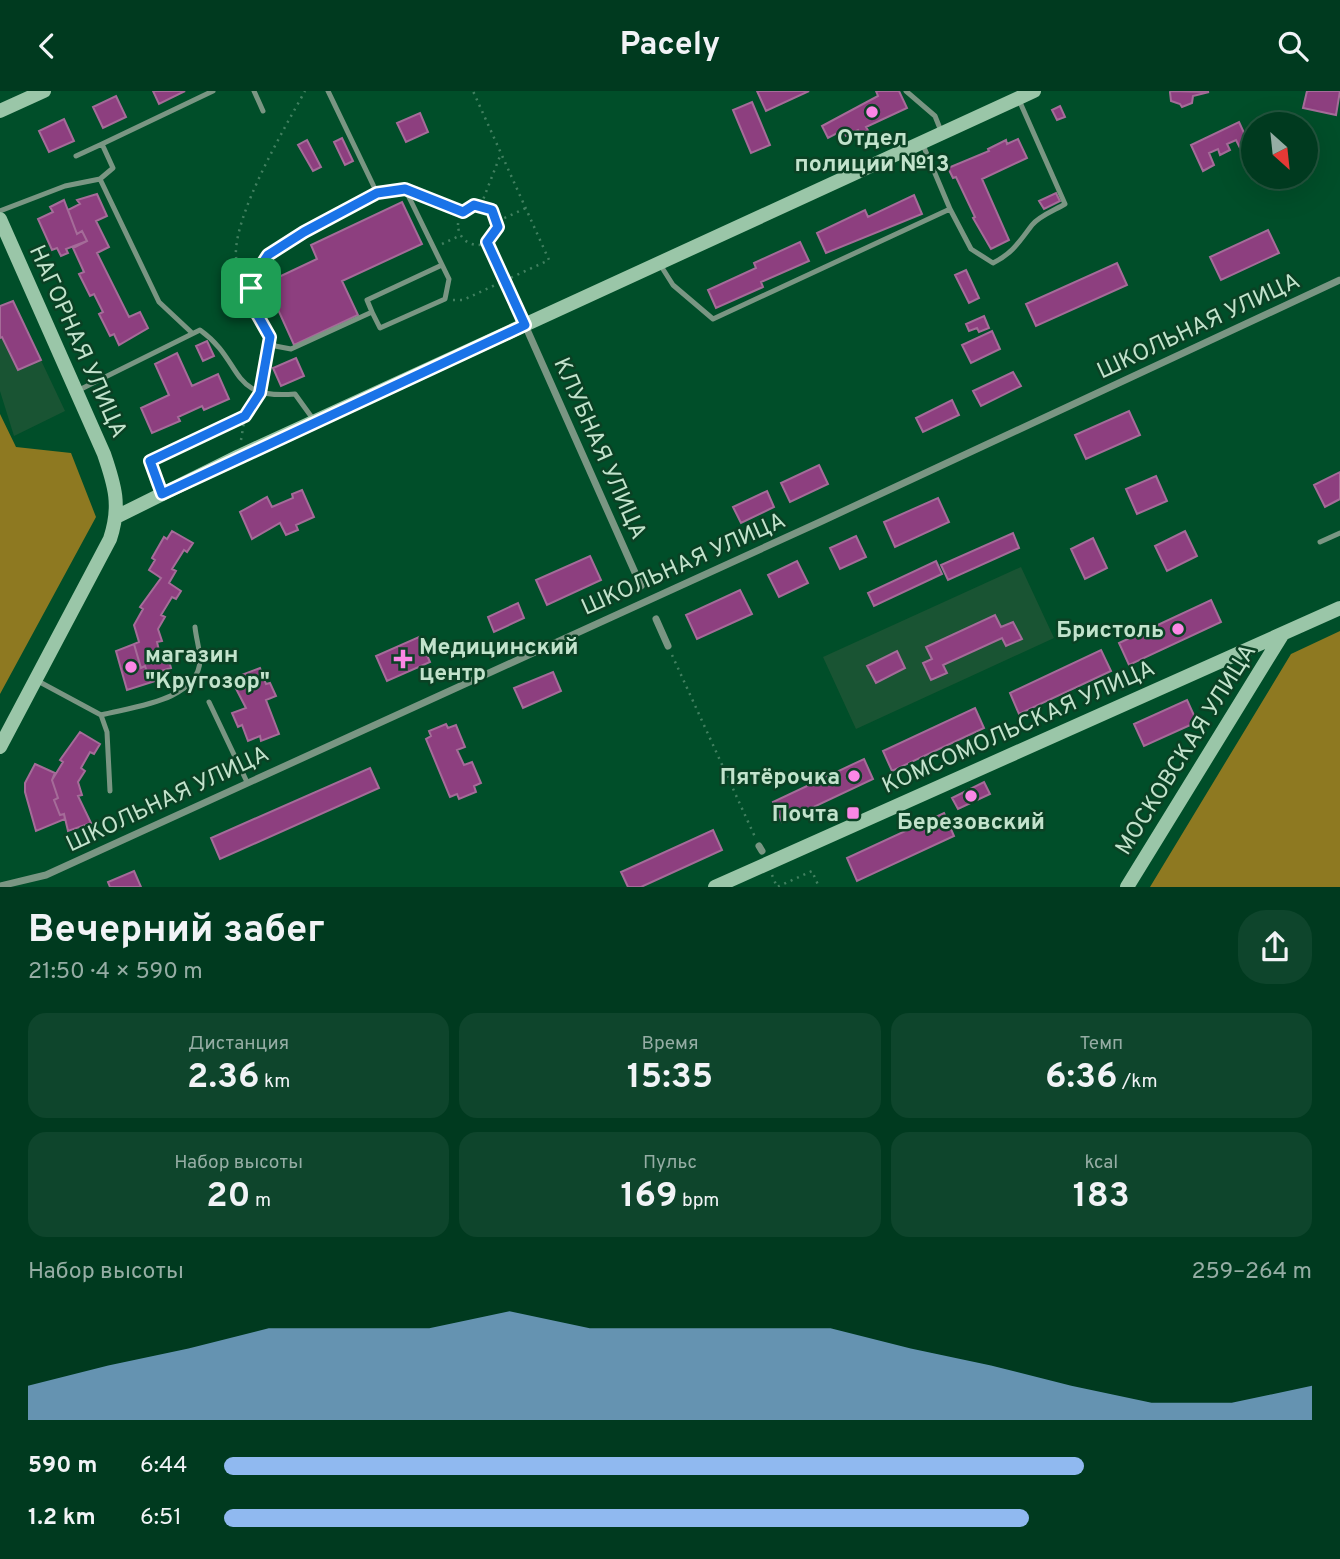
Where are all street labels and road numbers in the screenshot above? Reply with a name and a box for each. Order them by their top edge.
street label: НАГОРНАЯ УЛИЦА [21,241,132,443]
street label: ШКОЛЬНАЯ УЛИЦА [1093,267,1305,387]
street label: КЛУБНАЯ УЛИЦА [546,354,652,545]
street label: ШКОЛЬНАЯ УЛИЦА [577,507,791,623]
street label: МОСКОВСКАЯ УЛИЦА [1110,639,1264,861]
street label: КОМСОМОЛЬСКАЯ УЛИЦА [878,655,1160,802]
street label: ШКОЛЬНАЯ УЛИЦА [62,740,274,860]

